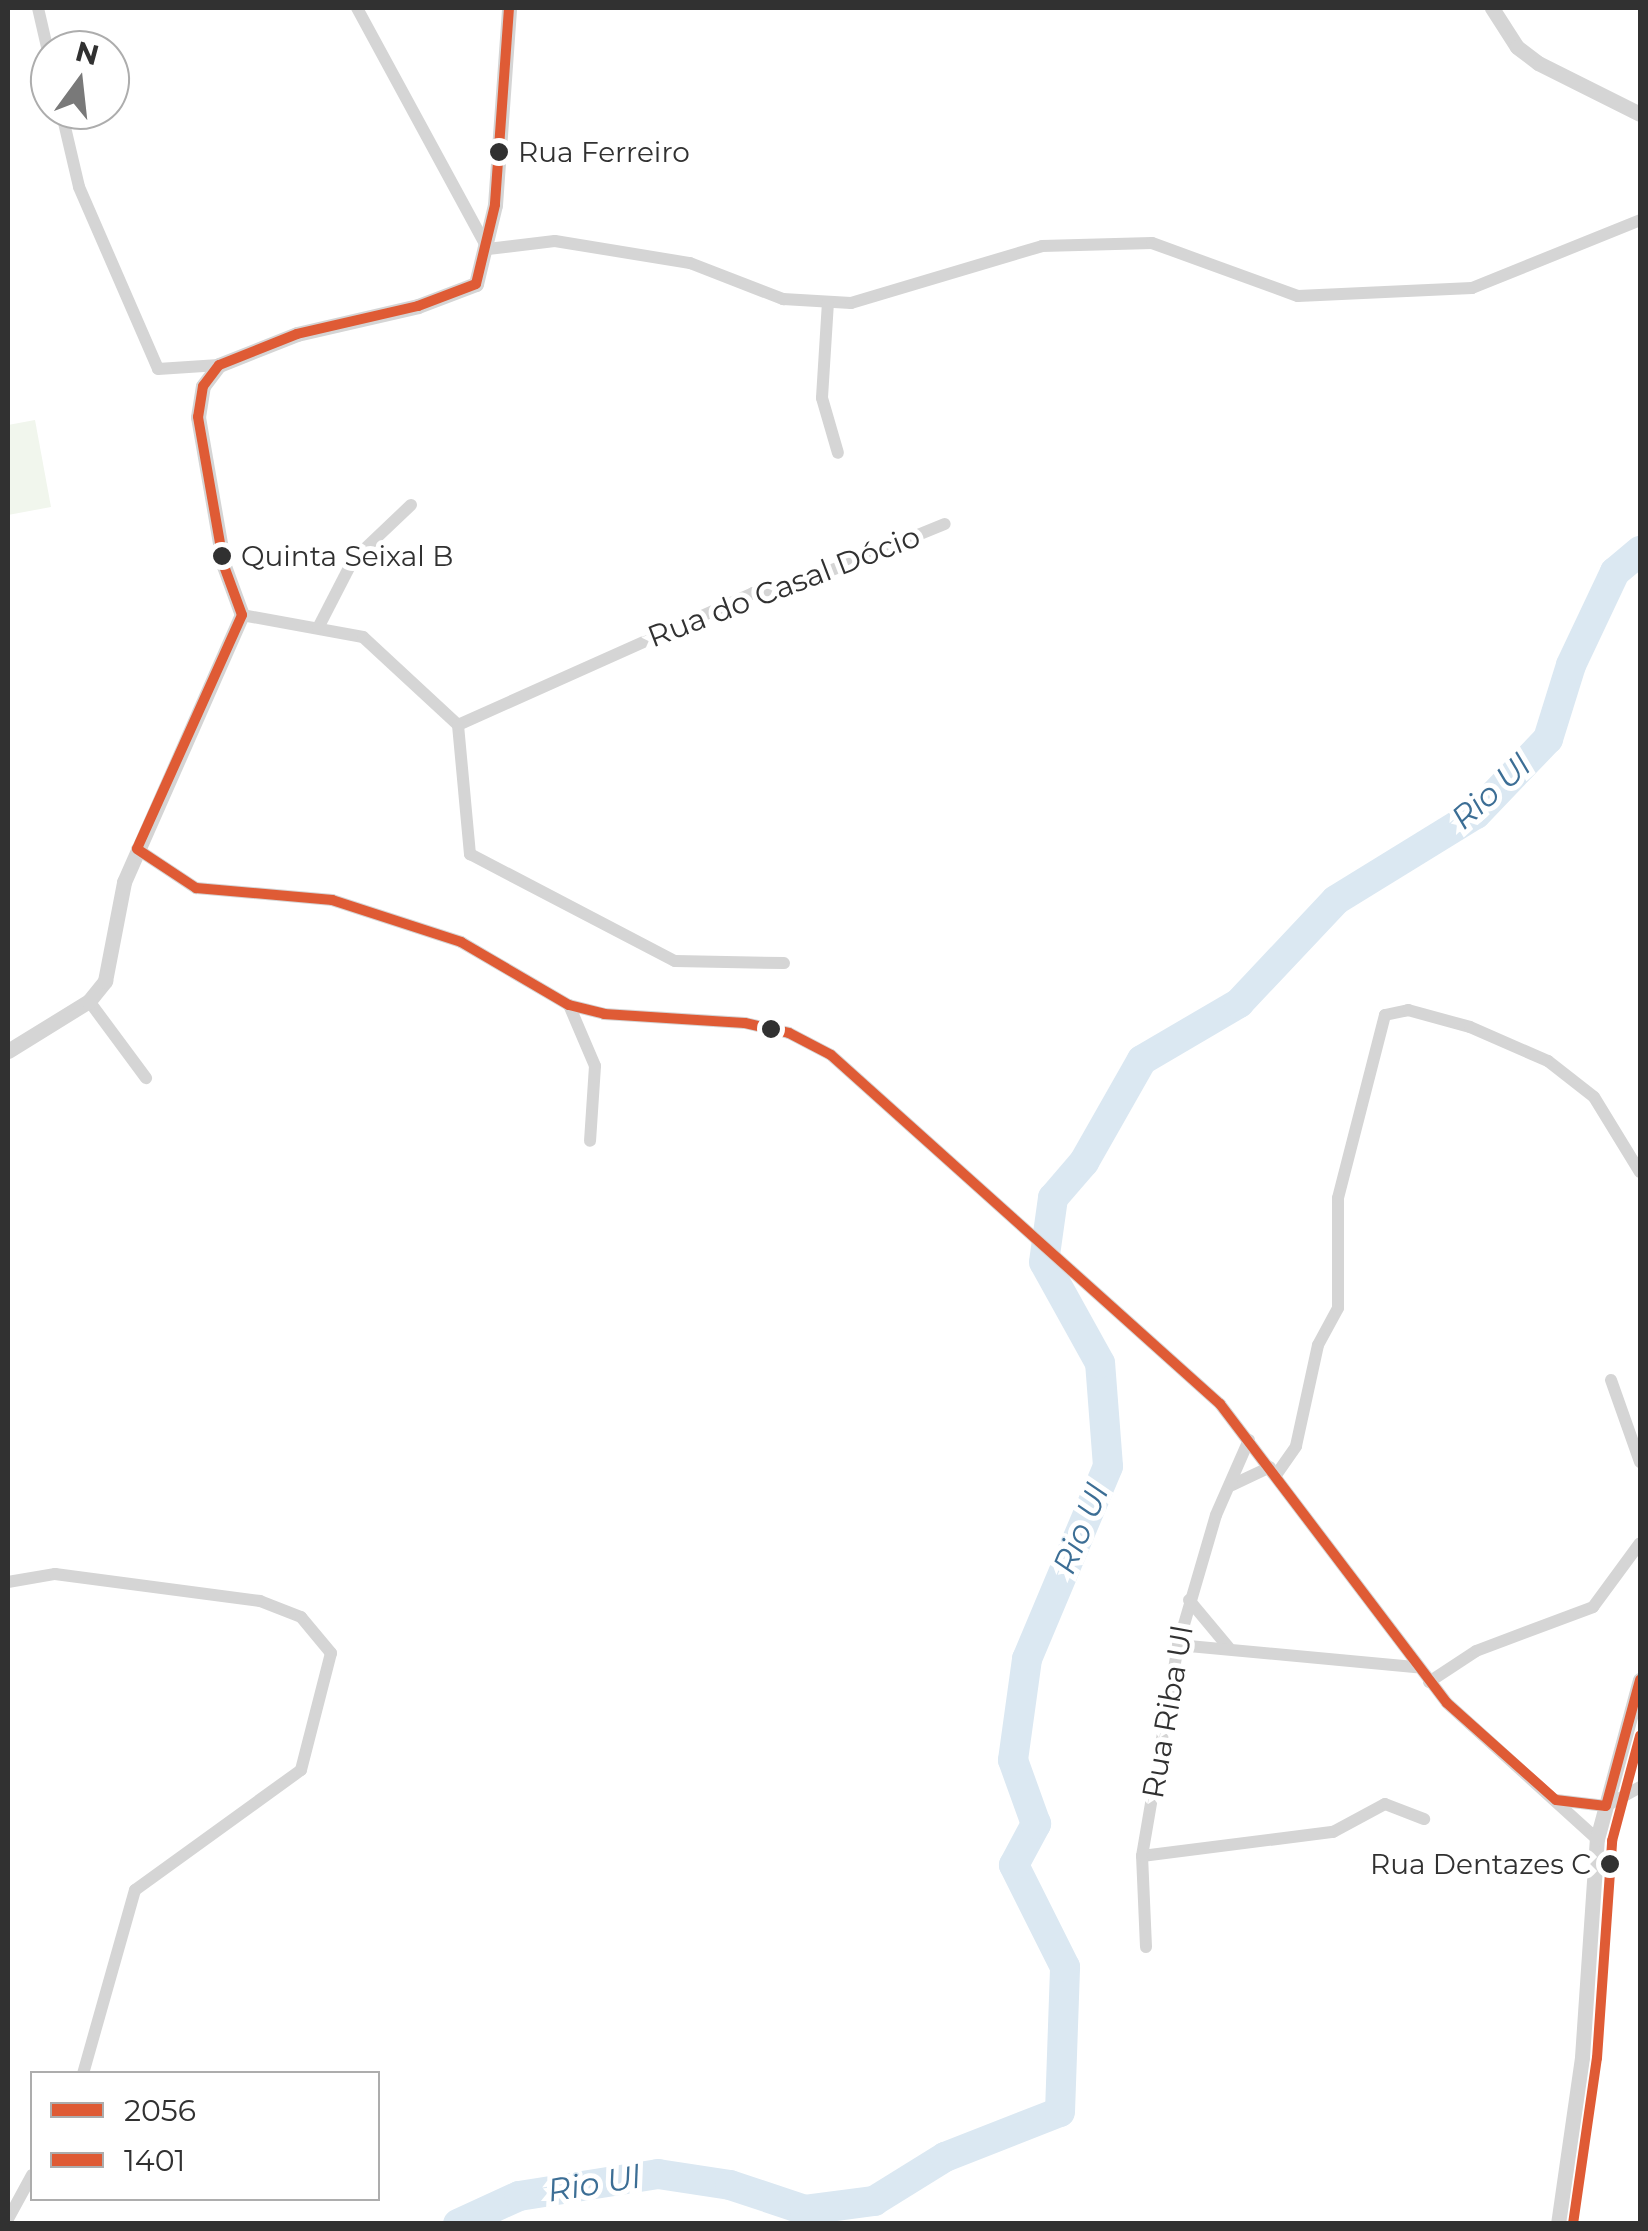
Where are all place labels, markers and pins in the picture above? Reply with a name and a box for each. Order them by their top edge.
place label: Rua Ferreiro [518,135,690,169]
marker: Rua Ferreiro [489,142,509,162]
place label: Quinta Seixal B [241,539,453,573]
marker: Quinta Seixal B [212,546,232,566]
unlabelled marker [761,1019,781,1039]
place label: Rua Dentazes C [1370,1847,1591,1881]
marker: Rua Dentazes C [1600,1854,1620,1874]

